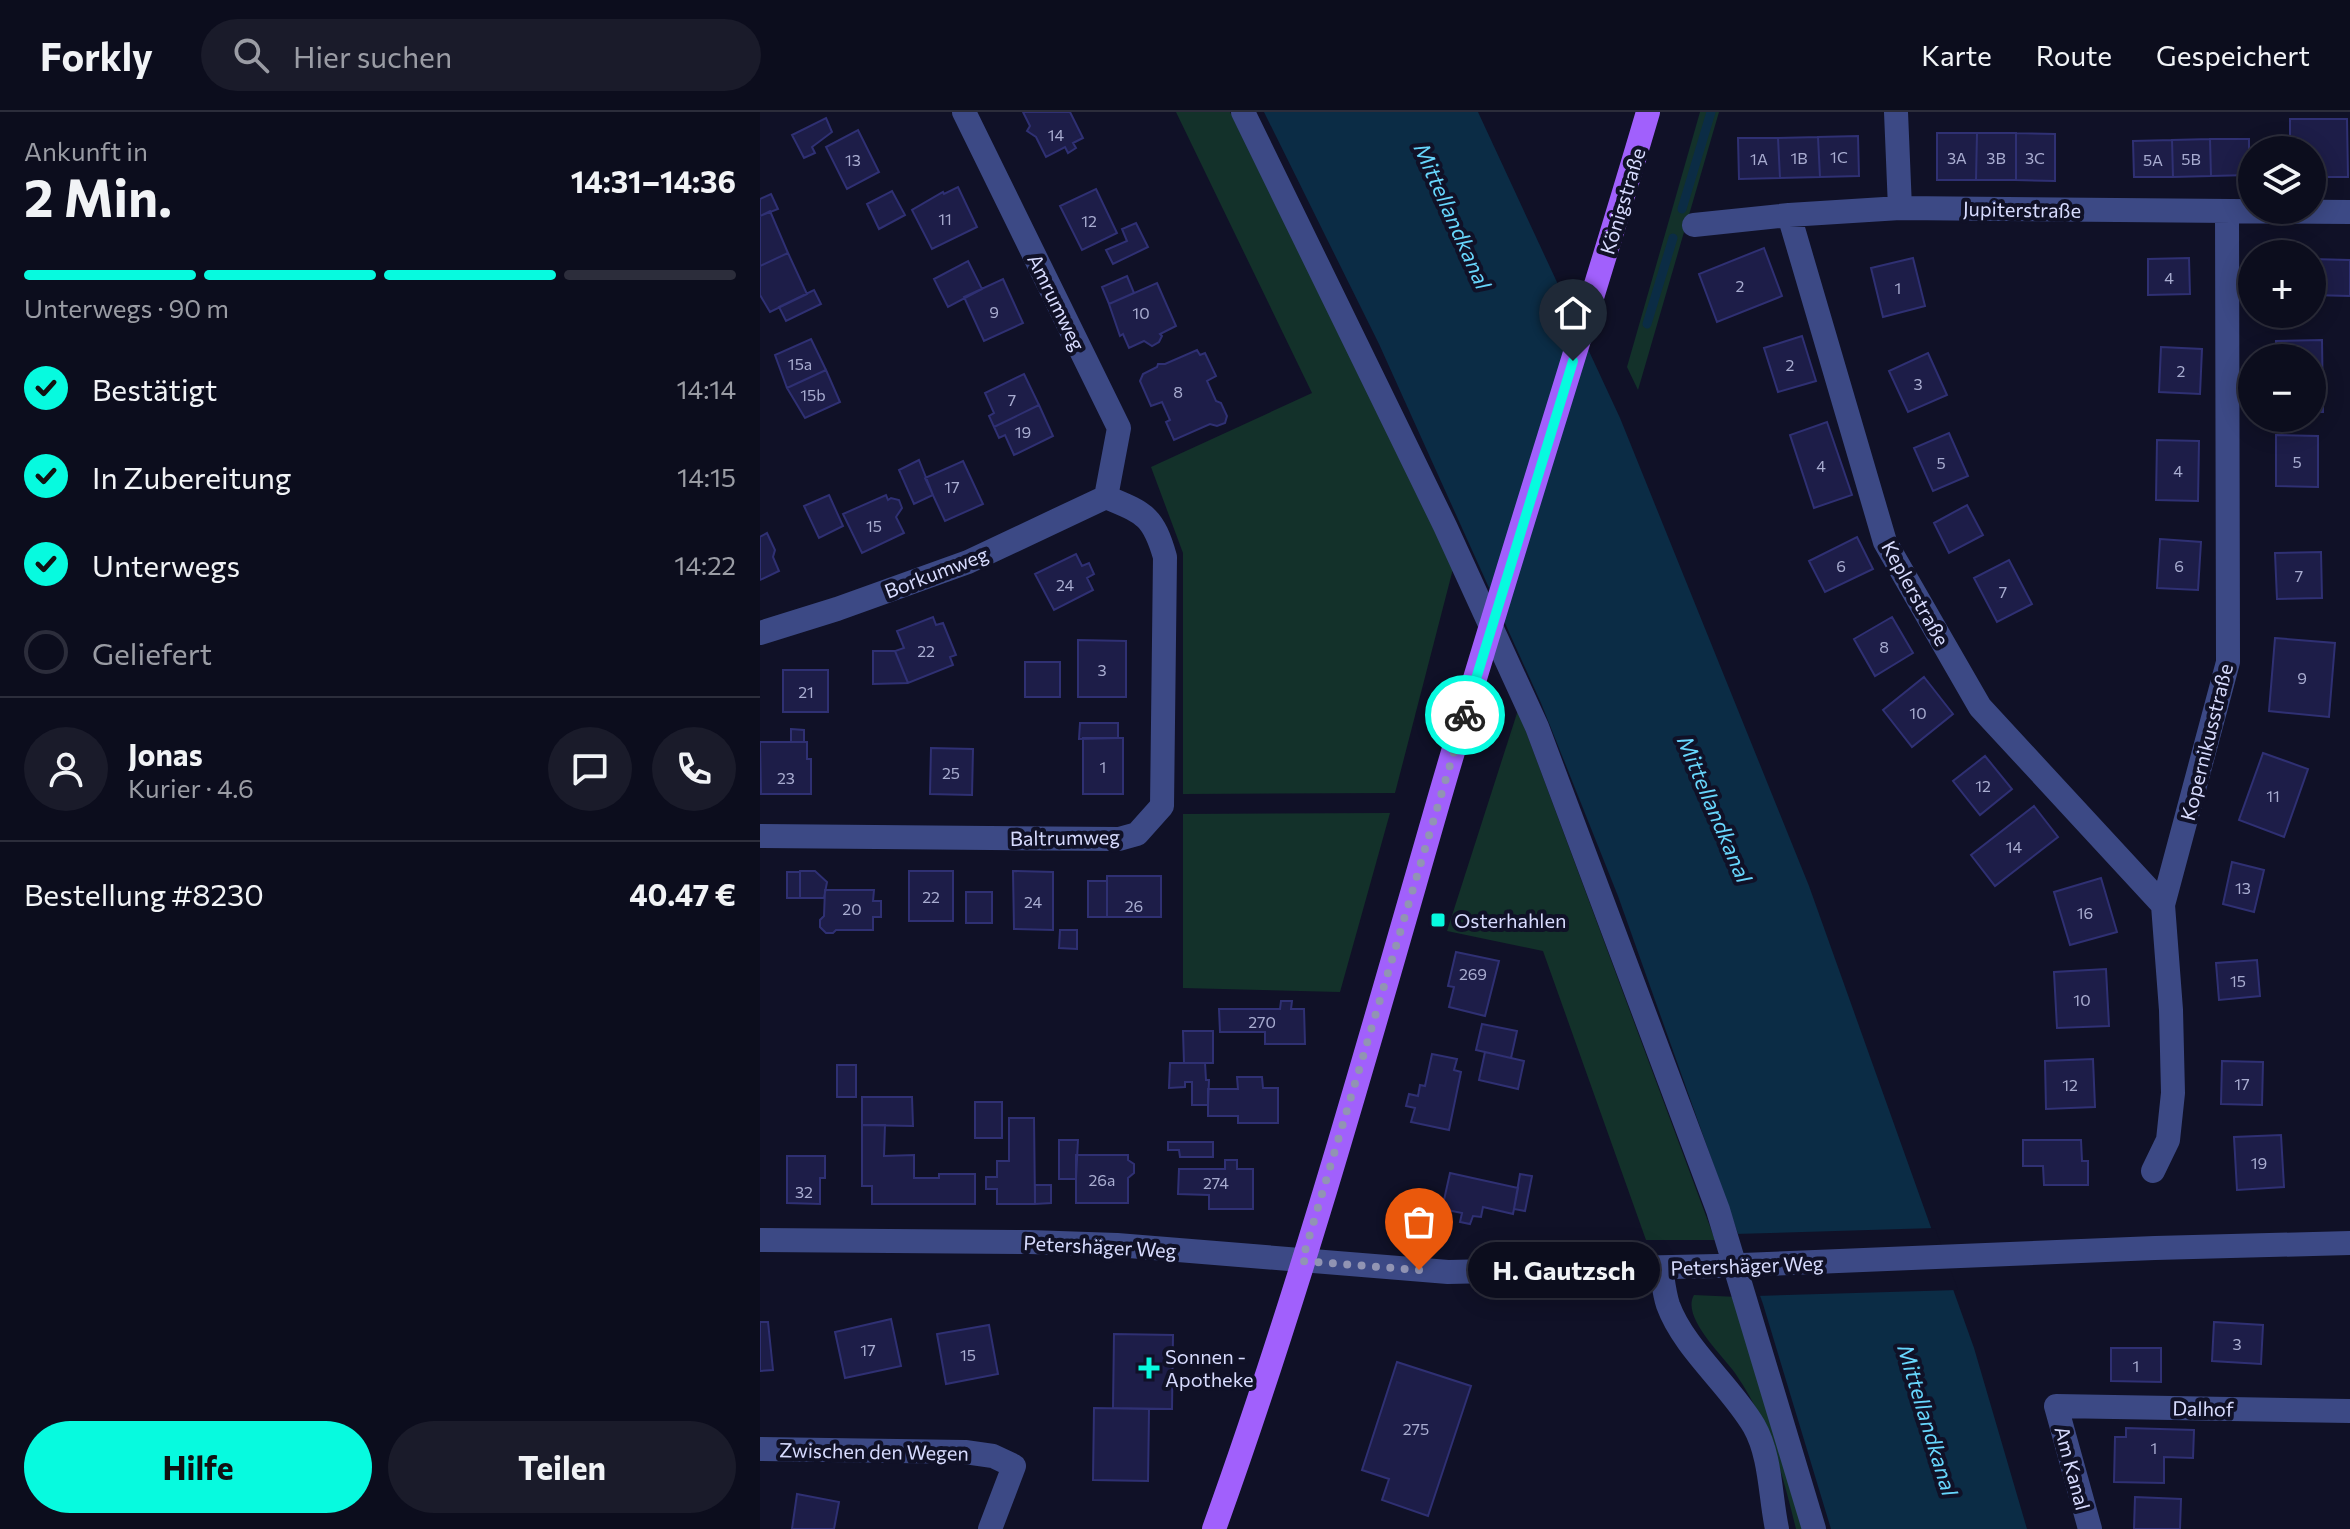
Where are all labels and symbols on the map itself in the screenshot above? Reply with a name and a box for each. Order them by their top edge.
house number: 14 [1048,125,1065,144]
water label: Mittellandkanal [1409,139,1497,294]
street label: Königstraße [1594,145,1650,257]
house number: 1C [1830,147,1848,166]
house number: 1B [1790,148,1808,167]
house number: 3A [1947,148,1967,167]
house number: 3B [1986,148,2006,167]
house number: 3C [2025,148,2045,167]
house number: 1A [1750,149,1768,168]
house number: 5B [2181,149,2201,168]
house number: 13 [845,150,861,169]
house number: 5A [2143,150,2163,169]
street label: Jupiterstraße [1963,196,2081,222]
house number: 11 [938,209,952,228]
house number: 12 [1081,211,1097,230]
street label: Amrumweg [1023,250,1091,354]
house number: 4 [2164,268,2174,287]
house number: 2 [1736,276,1745,295]
house number: 1 [1895,278,1901,297]
pin [1539,279,1607,361]
house number: 9 [989,302,999,321]
house number: 10 [1132,303,1150,322]
house number: 15a [788,354,812,373]
house number: 2 [1786,355,1795,374]
house number: 2 [2177,361,2186,380]
house number: 3 [1913,374,1923,393]
house number: 8 [1173,382,1183,401]
house number: 15b [800,385,826,404]
house number: 7 [1008,390,1016,409]
house number: 19 [1015,422,1031,441]
house number: 5 [2292,452,2302,471]
house number: 5 [1936,453,1946,472]
house number: 4 [1816,456,1826,475]
house number: 4 [2173,461,2183,480]
house number: 17 [944,477,960,496]
house number: 15 [866,516,882,535]
street label: Keplerstraße [1877,536,1955,650]
street label: Borkumweg [881,541,991,603]
house number: 6 [1836,556,1846,575]
house number: 6 [2174,556,2184,575]
house number: 7 [2295,566,2303,585]
house number: 24 [1056,575,1074,594]
house number: 7 [1999,582,2007,601]
house number: 8 [1879,637,1889,656]
house number: 22 [917,641,935,660]
house number: 3 [1097,660,1107,679]
street label: Kopernikusstraße [2175,661,2237,823]
house number: 9 [2297,668,2307,687]
courier [1425,675,1505,755]
house number: 21 [798,682,814,701]
house number: 10 [1909,703,1927,722]
water label: Mittellandkanal [1672,731,1758,887]
house number: 1 [1100,757,1106,776]
house number: 25 [942,763,960,782]
house number: 23 [777,768,795,787]
house number: 12 [1975,776,1991,795]
house number: 11 [2266,786,2280,805]
street label: Baltrumweg [1010,824,1120,850]
house number: 14 [2006,837,2023,856]
house number: 13 [2235,878,2251,897]
house number: 22 [922,887,940,906]
house number: 24 [1024,892,1042,911]
house number: 26 [1125,896,1143,915]
house number: 20 [842,899,862,918]
house number: 16 [2077,903,2093,922]
place label: Osterhahlen [1454,908,1566,932]
marker: Osterhahlen [1429,911,1447,929]
house number: 269 [1459,964,1487,983]
house number: 15 [2230,971,2246,990]
house number: 10 [2073,990,2091,1009]
house number: 270 [1248,1012,1276,1031]
house number: 17 [2234,1074,2250,1093]
house number: 12 [2062,1075,2078,1094]
house number: 19 [2251,1153,2267,1172]
house number: 26a [1089,1170,1115,1189]
house number: 274 [1203,1173,1229,1192]
house number: 32 [795,1182,813,1201]
pin [1385,1188,1453,1270]
street label: Petershäger Weg [1023,1230,1177,1262]
callout: H. Gautzsch [1467,1242,1659,1298]
street label: Petershäger Weg [1670,1250,1824,1280]
house number: 3 [2232,1334,2242,1353]
house number: 17 [860,1340,876,1359]
water label: Mittellandkanal [1892,1341,1964,1500]
place label: Sonnen - Apotheke [1165,1344,1254,1391]
house number: 15 [960,1345,976,1364]
house number: 1 [2133,1356,2139,1375]
marker: Sonnen - Apotheke [1140,1359,1158,1377]
street label: Dalhof [2172,1395,2234,1421]
house number: 275 [1403,1419,1429,1438]
street label: Am Kanal [2050,1423,2096,1513]
street label: Zwischen den Wegen [779,1437,969,1465]
house number: 1 [2151,1438,2157,1457]

